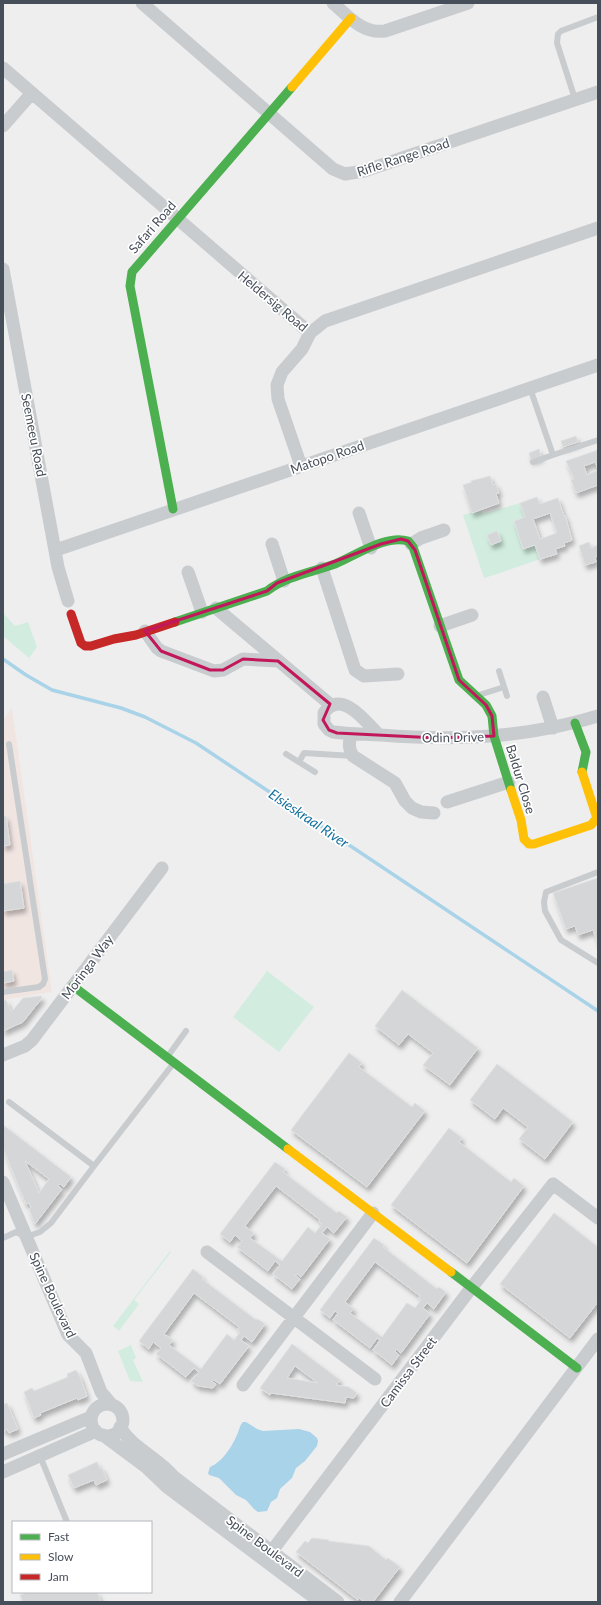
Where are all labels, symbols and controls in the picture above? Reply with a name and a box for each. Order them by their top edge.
street label: Rifle Range Road [355,134,451,180]
street label: Safari Road [125,197,179,257]
street label: Heldersig Road [235,267,311,335]
street label: Seemeeu Road [18,392,50,478]
street label: Matopo Road [288,437,366,477]
street label: Odin Drive [422,728,484,746]
street label: Baldur Close [503,742,539,816]
water label: Elsieskraal River [266,785,352,851]
street label: Moringa Way [58,931,117,1002]
street label: Spine Boulevard [26,1250,80,1340]
street label: Camissa Street [376,1333,440,1410]
street label: Spine Boulevard [223,1512,307,1580]
legend [12,1521,152,1593]
text: Fast [48,1529,70,1544]
text: Slow [48,1549,74,1564]
text: Jam [48,1569,69,1584]

